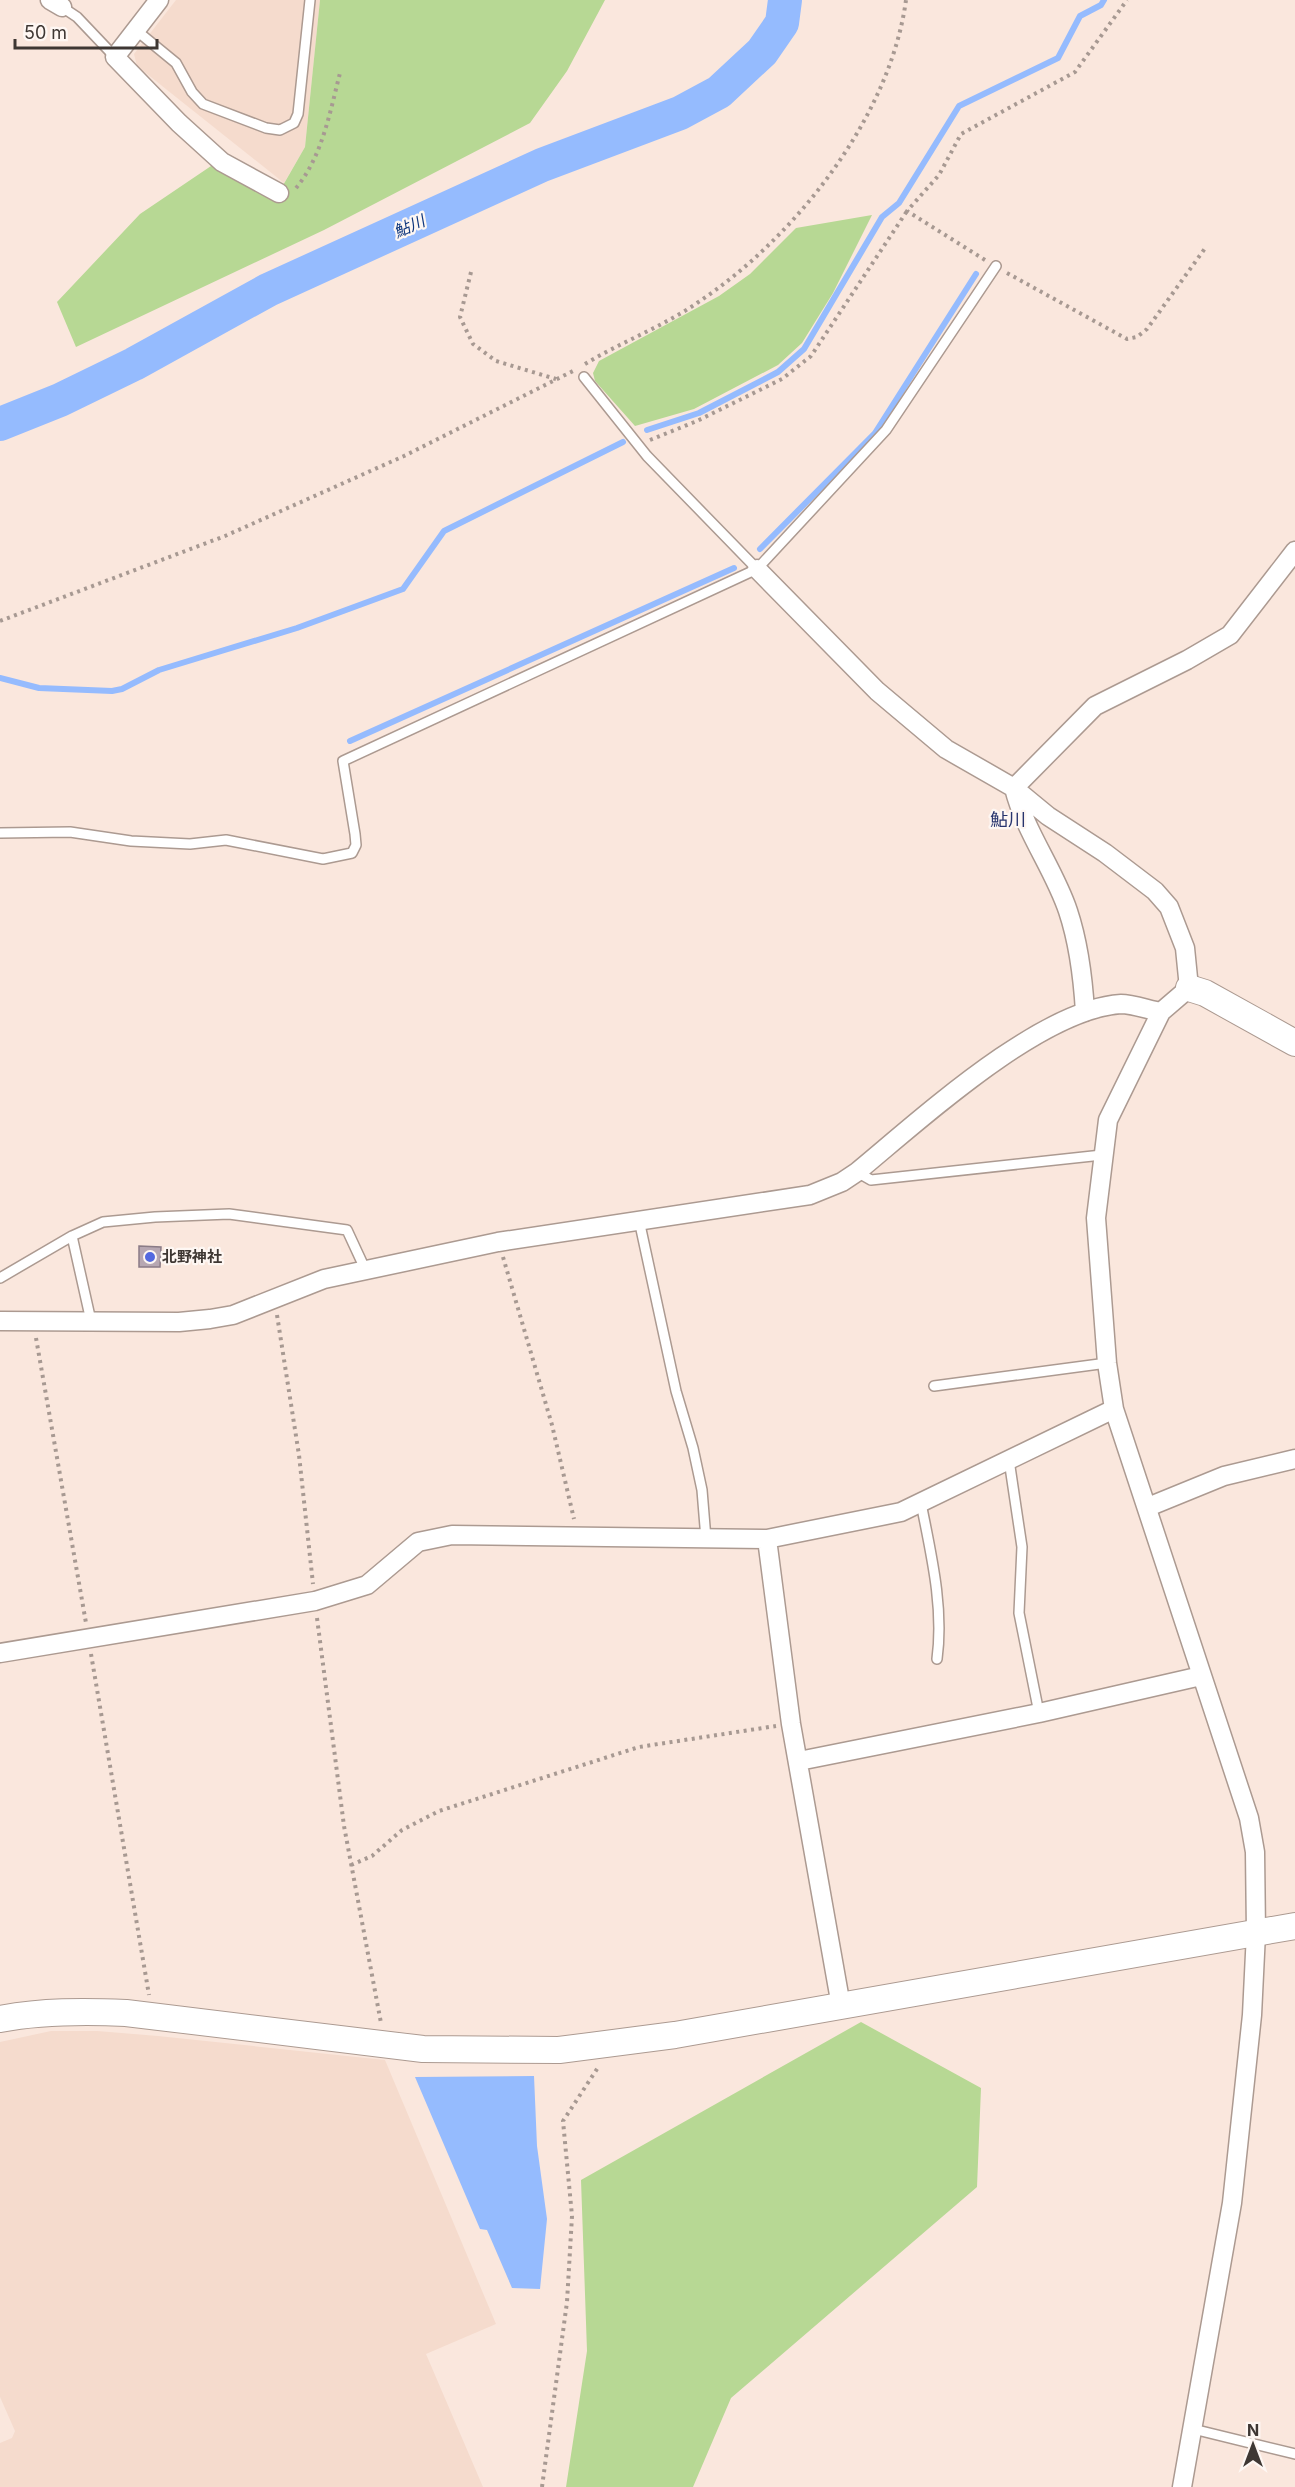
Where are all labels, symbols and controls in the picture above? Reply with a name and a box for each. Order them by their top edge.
scale bar [15,12,158,50]
text: 50 m [24,22,67,43]
water label: 鮎川 [390,210,430,242]
district label: 鮎川 [990,809,1026,830]
place label: 北野神社 [162,1247,222,1266]
marker: 北野神社 [143,1250,157,1264]
north arrow [1223,2415,1283,2475]
text: N [1247,2420,1259,2440]

